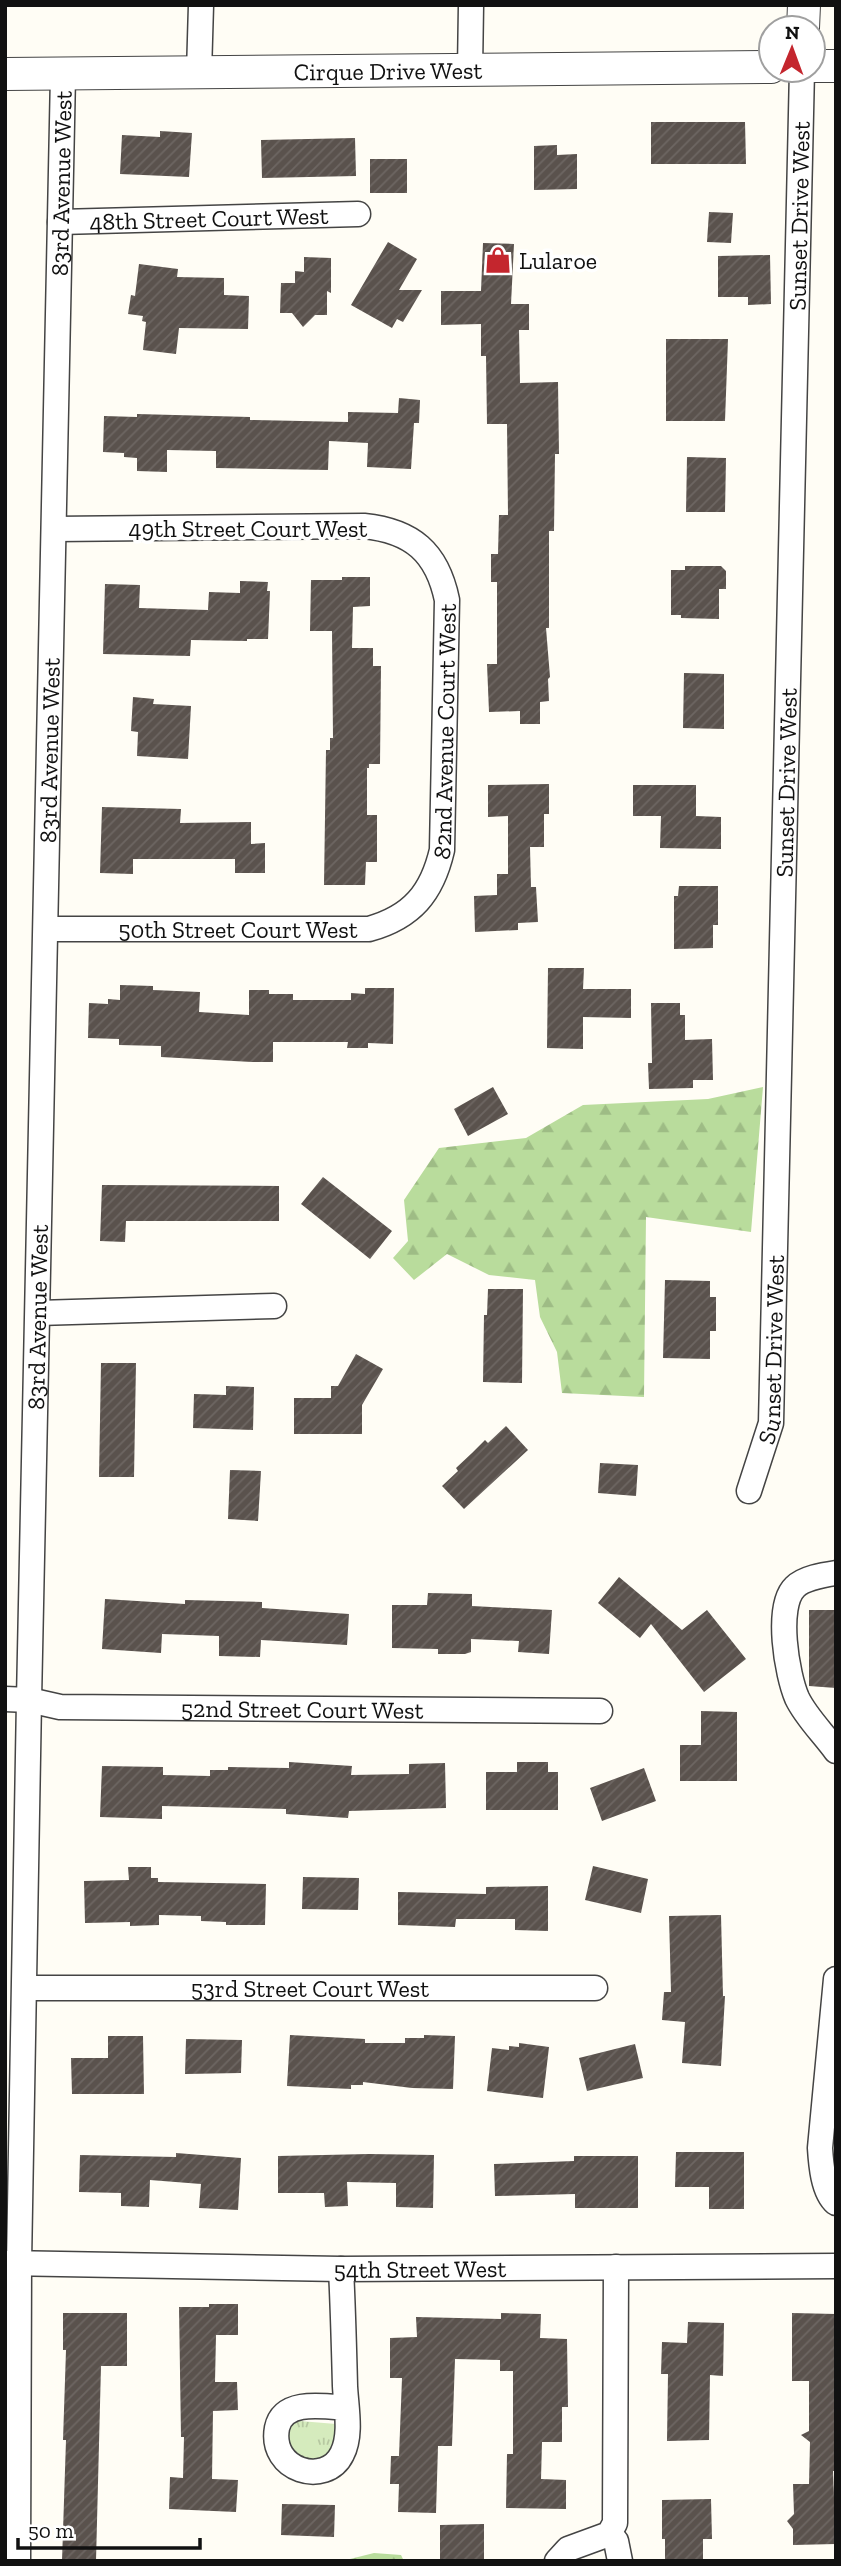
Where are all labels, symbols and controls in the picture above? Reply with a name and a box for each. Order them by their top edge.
north arrow [757,14,827,84]
text: N [785,21,800,44]
street label: Cirque Drive West [294,55,482,86]
street label: 83rd Avenue West [44,90,77,276]
street label: Sunset Drive West [782,121,815,311]
street label: 48th Street Court West [89,200,329,236]
shop icon: Lularoe [483,245,513,275]
place label: Lularoe [519,246,597,275]
street label: 49th Street Court West [129,514,368,543]
street label: 82nd Avenue Court West [426,603,461,862]
street label: 83rd Avenue West [32,657,65,843]
street label: Sunset Drive West [769,688,802,878]
street label: 50th Street Court West [118,915,358,944]
street label: 83rd Avenue West [21,1224,53,1410]
street label: Sunset Drive West [751,1254,789,1448]
street label: 52nd Street Court West [181,1693,424,1724]
street label: 53rd Street Court West [191,1974,429,2003]
street label: 54th Street West [333,2253,506,2284]
scale bar [18,2506,200,2550]
text: 50 m [28,2518,74,2543]

